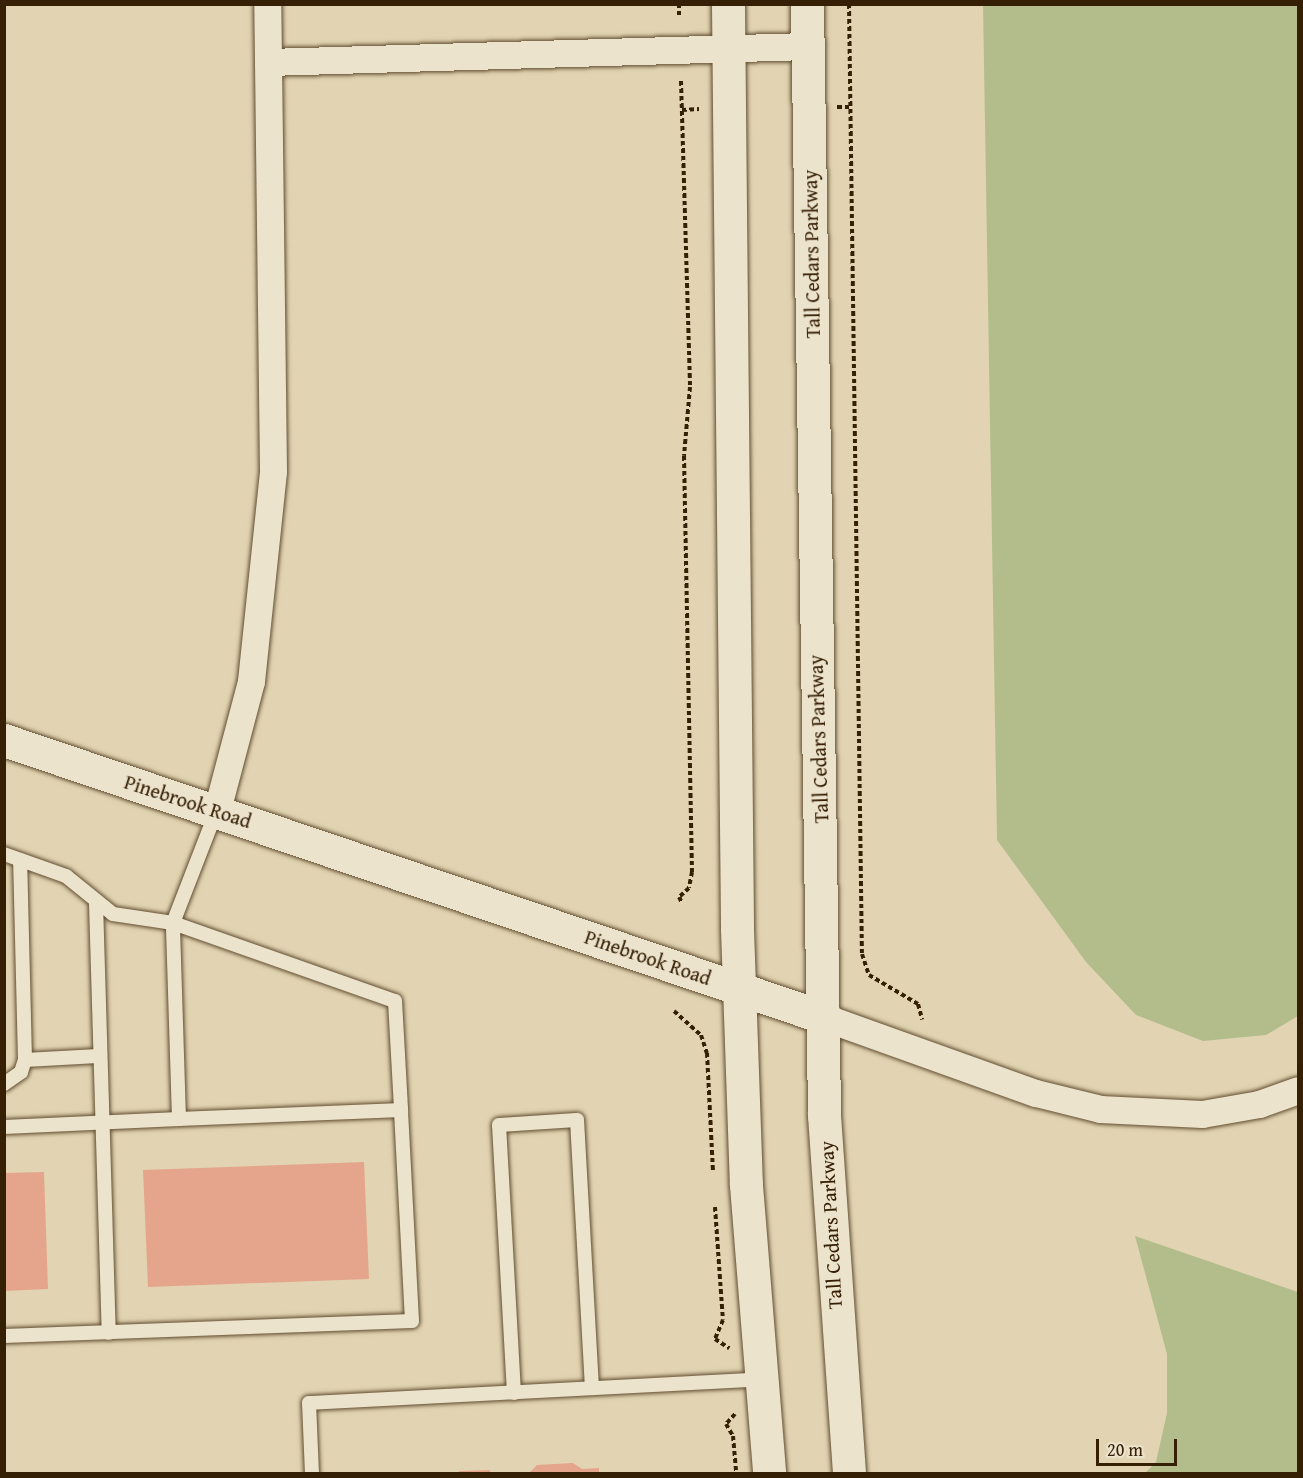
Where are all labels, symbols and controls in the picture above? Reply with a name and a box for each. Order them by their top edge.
street label: Tall Cedars Parkway [798,170,824,338]
street label: Tall Cedars Parkway [803,654,833,824]
street label: Pinebrook Road [121,769,255,833]
street label: Pinebrook Road [582,924,714,990]
street label: Tall Cedars Parkway [814,1140,846,1310]
scale bar [1099,1427,1180,1465]
text: 20 m [1107,1436,1143,1463]

